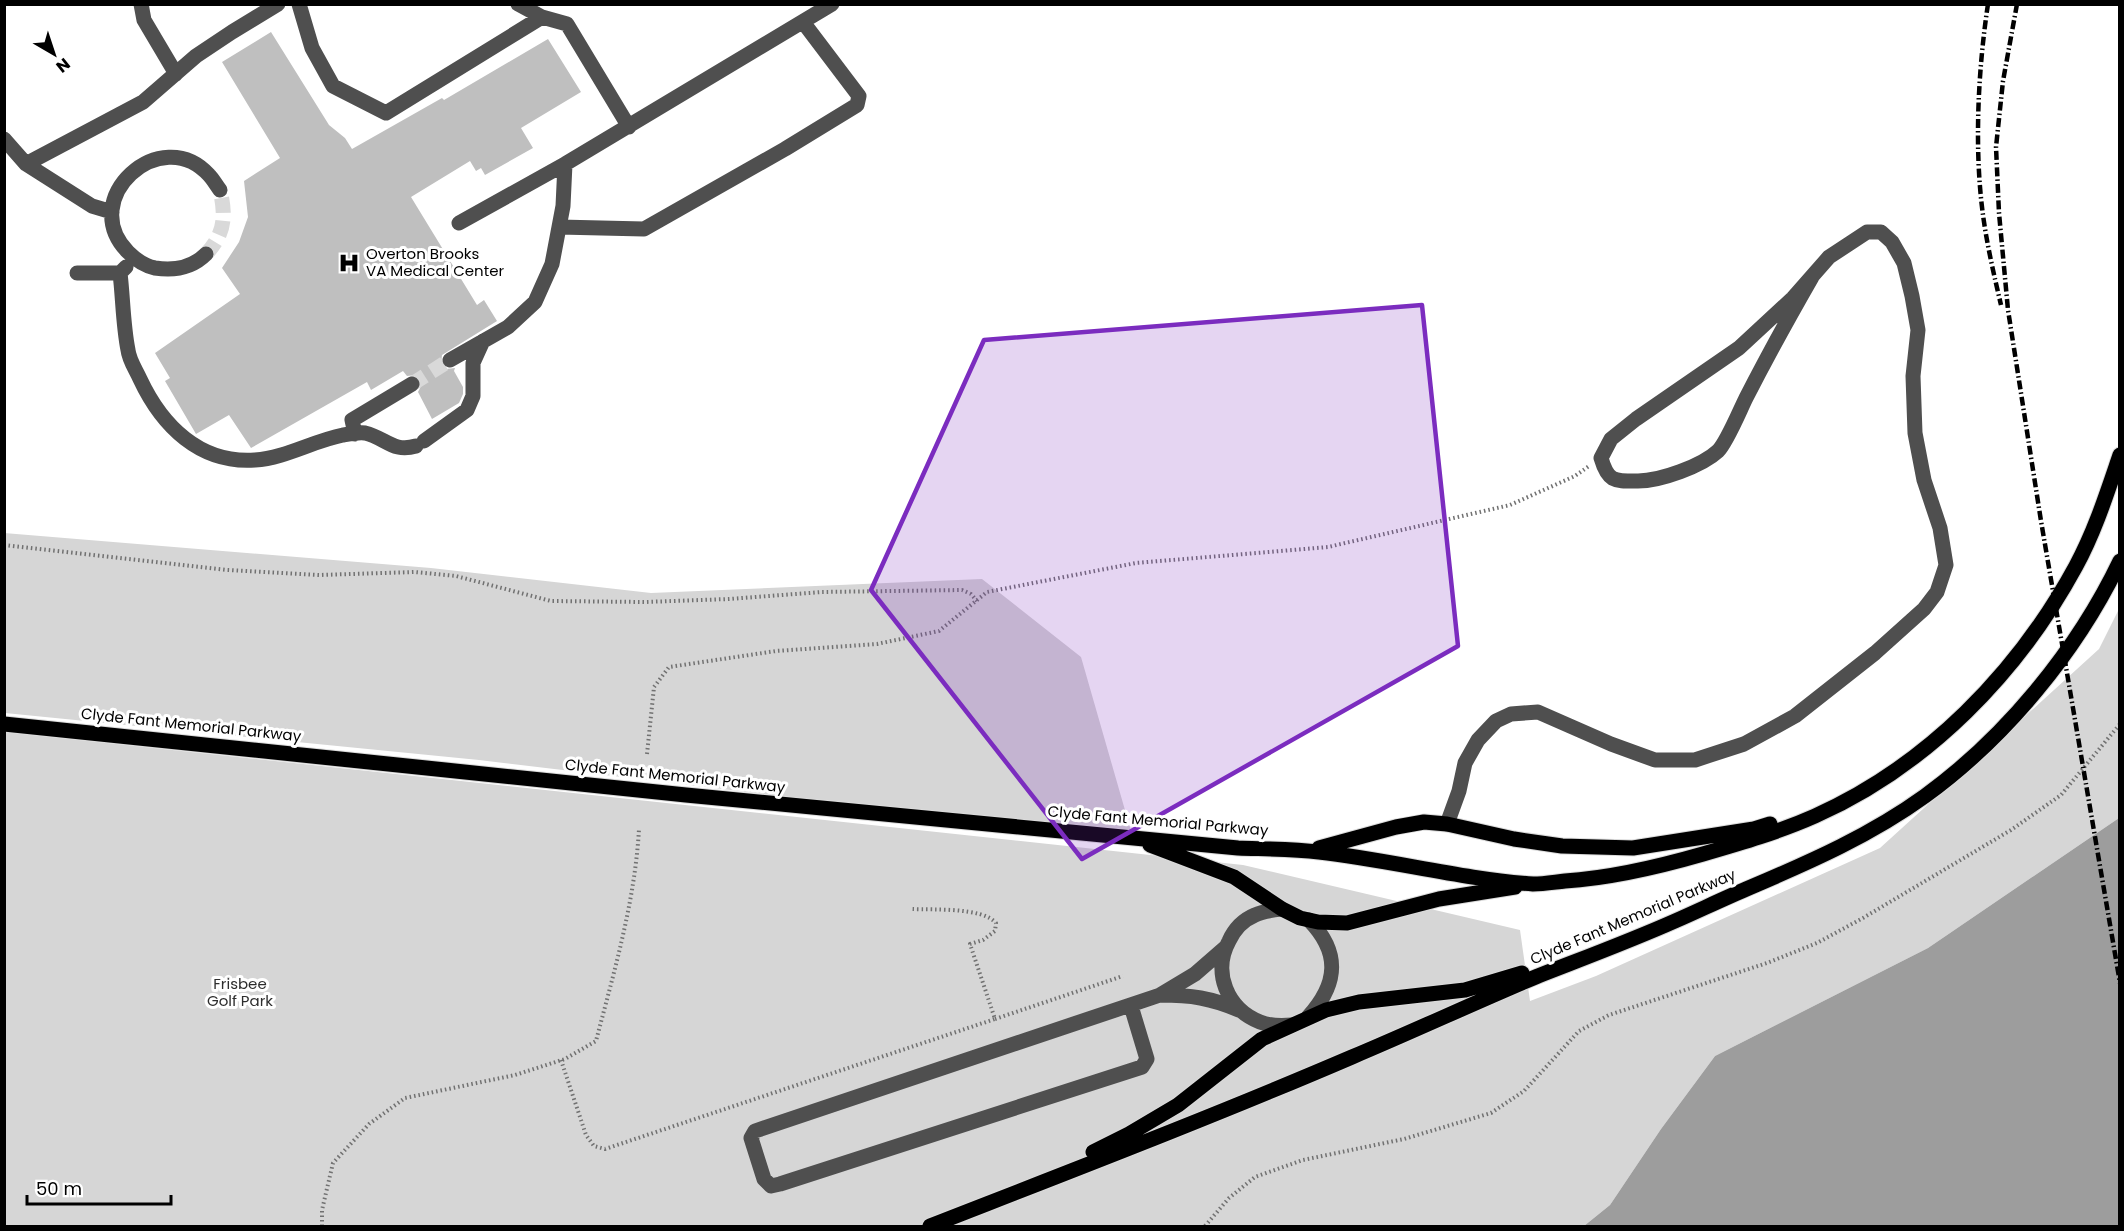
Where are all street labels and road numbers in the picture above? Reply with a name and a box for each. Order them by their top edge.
street label: Clyde Fant Memorial Parkway [80,702,303,747]
street label: Clyde Fant Memorial Parkway [564,753,787,798]
street label: Clyde Fant Memorial Parkway [1047,800,1270,841]
street label: Clyde Fant Memorial Parkway [1527,863,1739,969]

